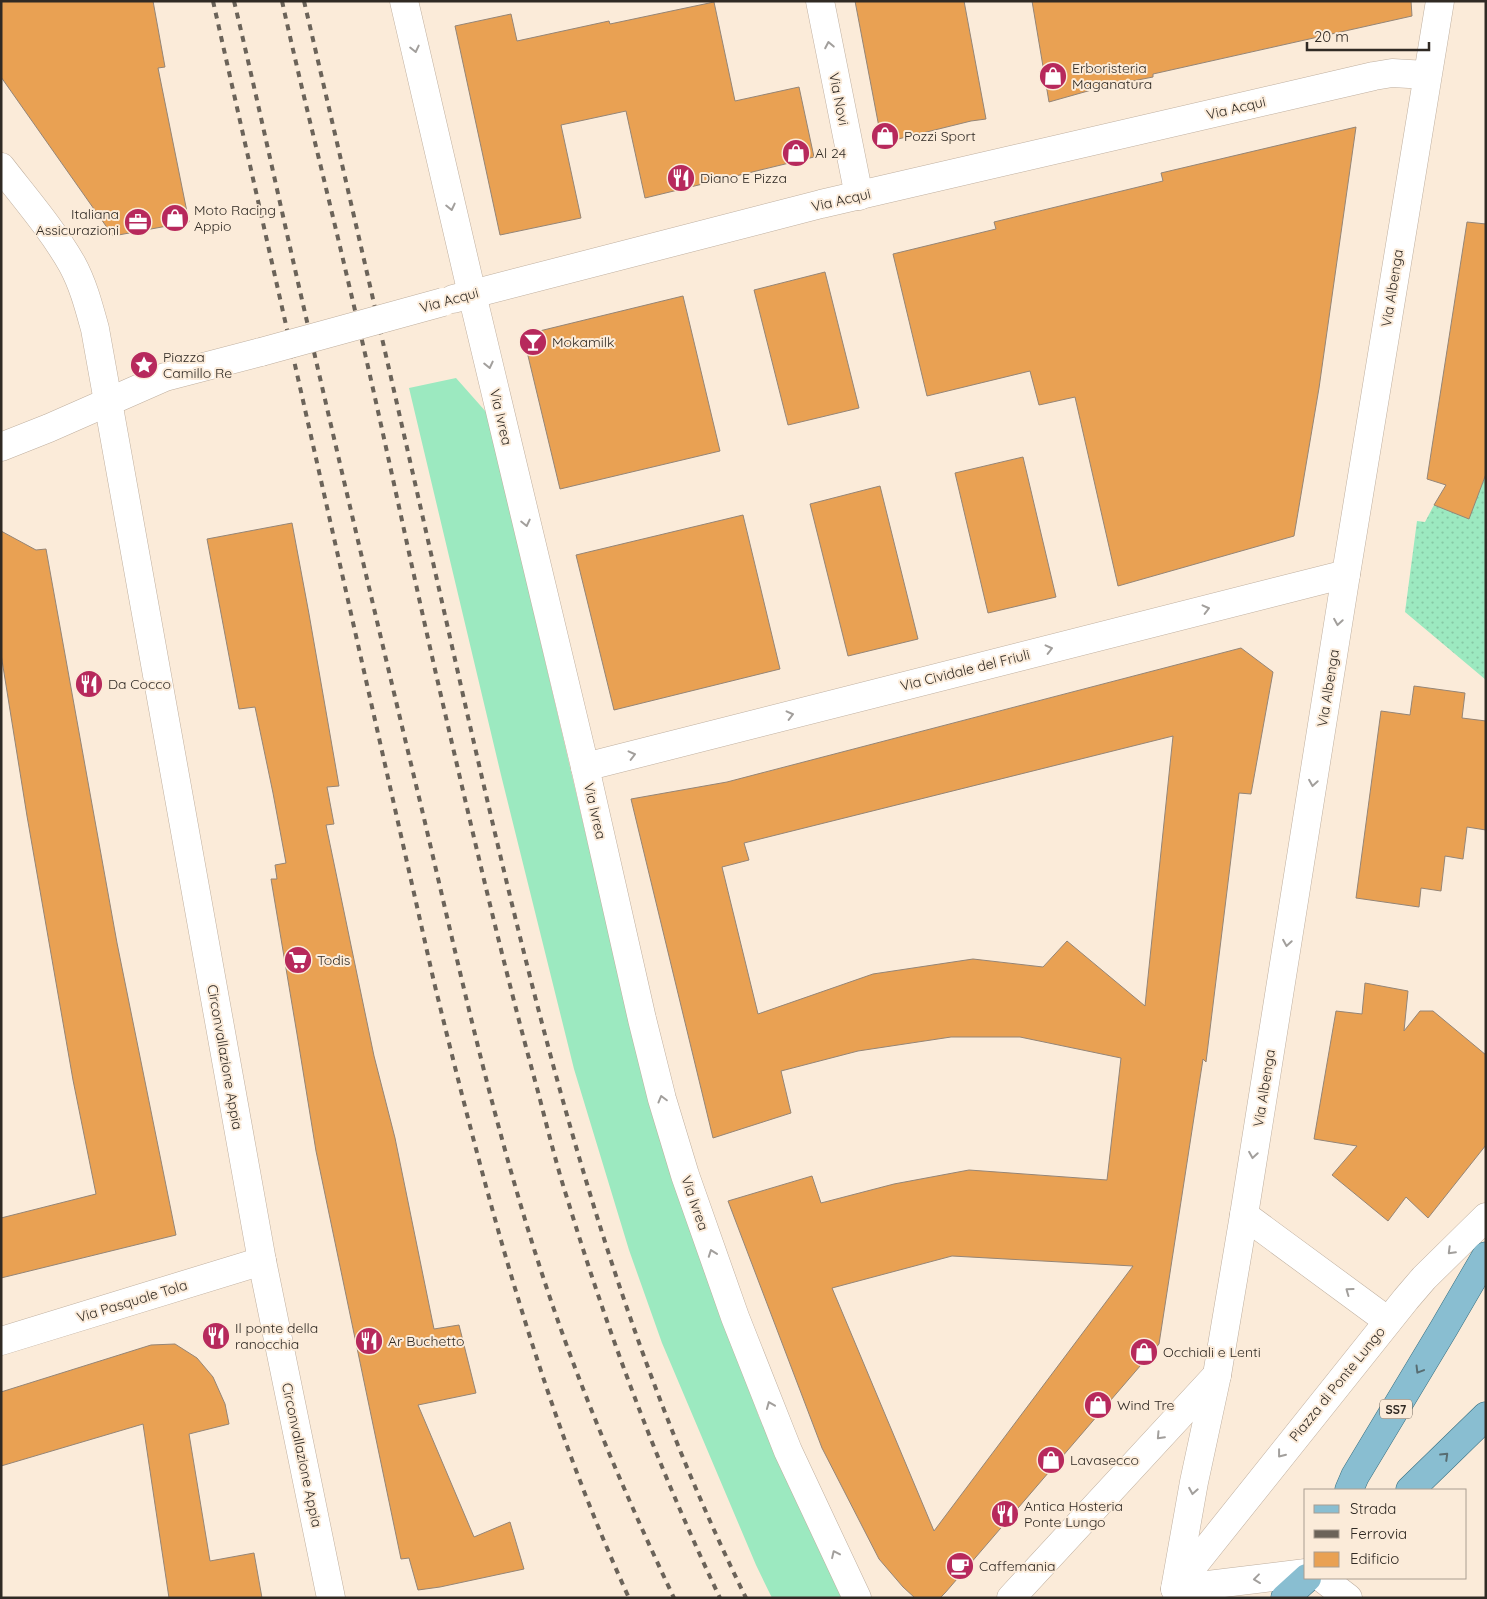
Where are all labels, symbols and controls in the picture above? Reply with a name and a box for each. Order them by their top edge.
scale bar [1307,20,1430,52]
text: 20 m [1314,27,1349,46]
one-way arrow [824,41,835,50]
one-way arrow [409,44,420,53]
place label: Erboristeria Maganatura [1072,59,1152,93]
shop icon: Erboristeria Maganatura [1038,61,1068,91]
street label: Via Novi [825,71,853,127]
street label: Via Acqui [1205,92,1267,124]
shop icon: Pozzi Sport [870,121,900,151]
place label: Pozzi Sport [904,127,976,145]
shop icon: Al 24 [781,138,811,168]
place label: Al 24 [815,144,846,162]
restaurant icon: Diano E Pizza [666,163,696,193]
place label: Diano E Pizza [700,169,787,187]
street label: Via Acqui [810,184,872,216]
place label: Moto Racing Appio [194,201,276,235]
shop icon: Moto Racing Appio [160,203,190,233]
one-way arrow [445,203,456,211]
place label: Italiana Assicurazioni [36,205,119,239]
office icon: Italiana Assicurazioni [123,207,153,237]
street label: Via Albenga [1377,248,1407,328]
street label: Via Acqui [418,283,480,317]
bar icon: Mokamilk [518,327,548,357]
place label: Mokamilk [552,333,614,351]
place label: Piazza Camillo Re [163,348,232,382]
place icon: Piazza Camillo Re [129,350,159,380]
one-way arrow [483,361,494,370]
street label: Via Ivrea [486,387,516,447]
one-way arrow [520,519,531,528]
one-way arrow [1202,604,1210,614]
one-way arrow [1333,618,1344,626]
one-way arrow [1044,644,1053,655]
street label: Via Cividale del Friuli [898,645,1032,695]
street label: Via Albenga [1313,648,1343,728]
restaurant icon: Da Cocco [74,669,104,699]
place label: Da Cocco [108,675,171,693]
one-way arrow [785,710,794,721]
one-way arrow [628,751,636,761]
one-way arrow [1308,778,1318,787]
street label: Via Ivrea [580,781,610,841]
one-way arrow [1282,939,1293,947]
supermarket icon: Todis [283,945,313,975]
place label: Todis [317,951,350,969]
street label: Circonvallazione Appia [203,983,247,1131]
street label: Via Albenga [1249,1048,1279,1128]
one-way arrow [657,1094,668,1103]
one-way arrow [1249,1151,1259,1160]
street label: Via Ivrea [677,1173,713,1233]
one-way arrow [1448,1246,1457,1255]
one-way arrow [708,1250,718,1258]
street label: Via Pasquale Tola [75,1276,189,1326]
one-way arrow [1345,1288,1355,1297]
place label: Il ponte della ranocchia [235,1319,318,1353]
restaurant icon: Il ponte della ranocchia [201,1321,231,1351]
street label: Piazza di Ponte Lungo [1285,1323,1389,1445]
restaurant icon: Ar Buchetto [354,1326,384,1356]
place label: Ar Buchetto [388,1332,464,1350]
shop icon: Occhiali e Lenti [1129,1337,1159,1367]
place label: Occhiali e Lenti [1163,1343,1261,1361]
one-way arrow [1416,1365,1426,1374]
street label: Circonvallazione Appia [278,1381,326,1529]
shop icon: Wind Tre [1083,1390,1113,1420]
place label: Wind Tre [1117,1396,1175,1414]
road number: SS7 [1380,1400,1412,1418]
one-way arrow [766,1401,776,1410]
one-way arrow [1157,1431,1166,1440]
shop icon: Lavasecco [1036,1445,1066,1475]
one-way arrow [1278,1448,1286,1457]
place label: Lavasecco [1070,1451,1139,1469]
one-way arrow [1439,1453,1448,1462]
one-way arrow [1188,1487,1198,1495]
legend [1304,1489,1467,1579]
place label: Antica Hosteria Ponte Lungo [1024,1497,1123,1531]
restaurant icon: Antica Hosteria Ponte Lungo [990,1499,1020,1529]
text: Strada [1350,1499,1396,1518]
text: Ferrovia [1350,1524,1407,1543]
text: Edificio [1350,1549,1399,1568]
one-way arrow [831,1550,842,1559]
cafe icon: Caffemania [945,1551,975,1581]
place label: Caffemania [979,1557,1055,1575]
one-way arrow [1253,1573,1262,1583]

